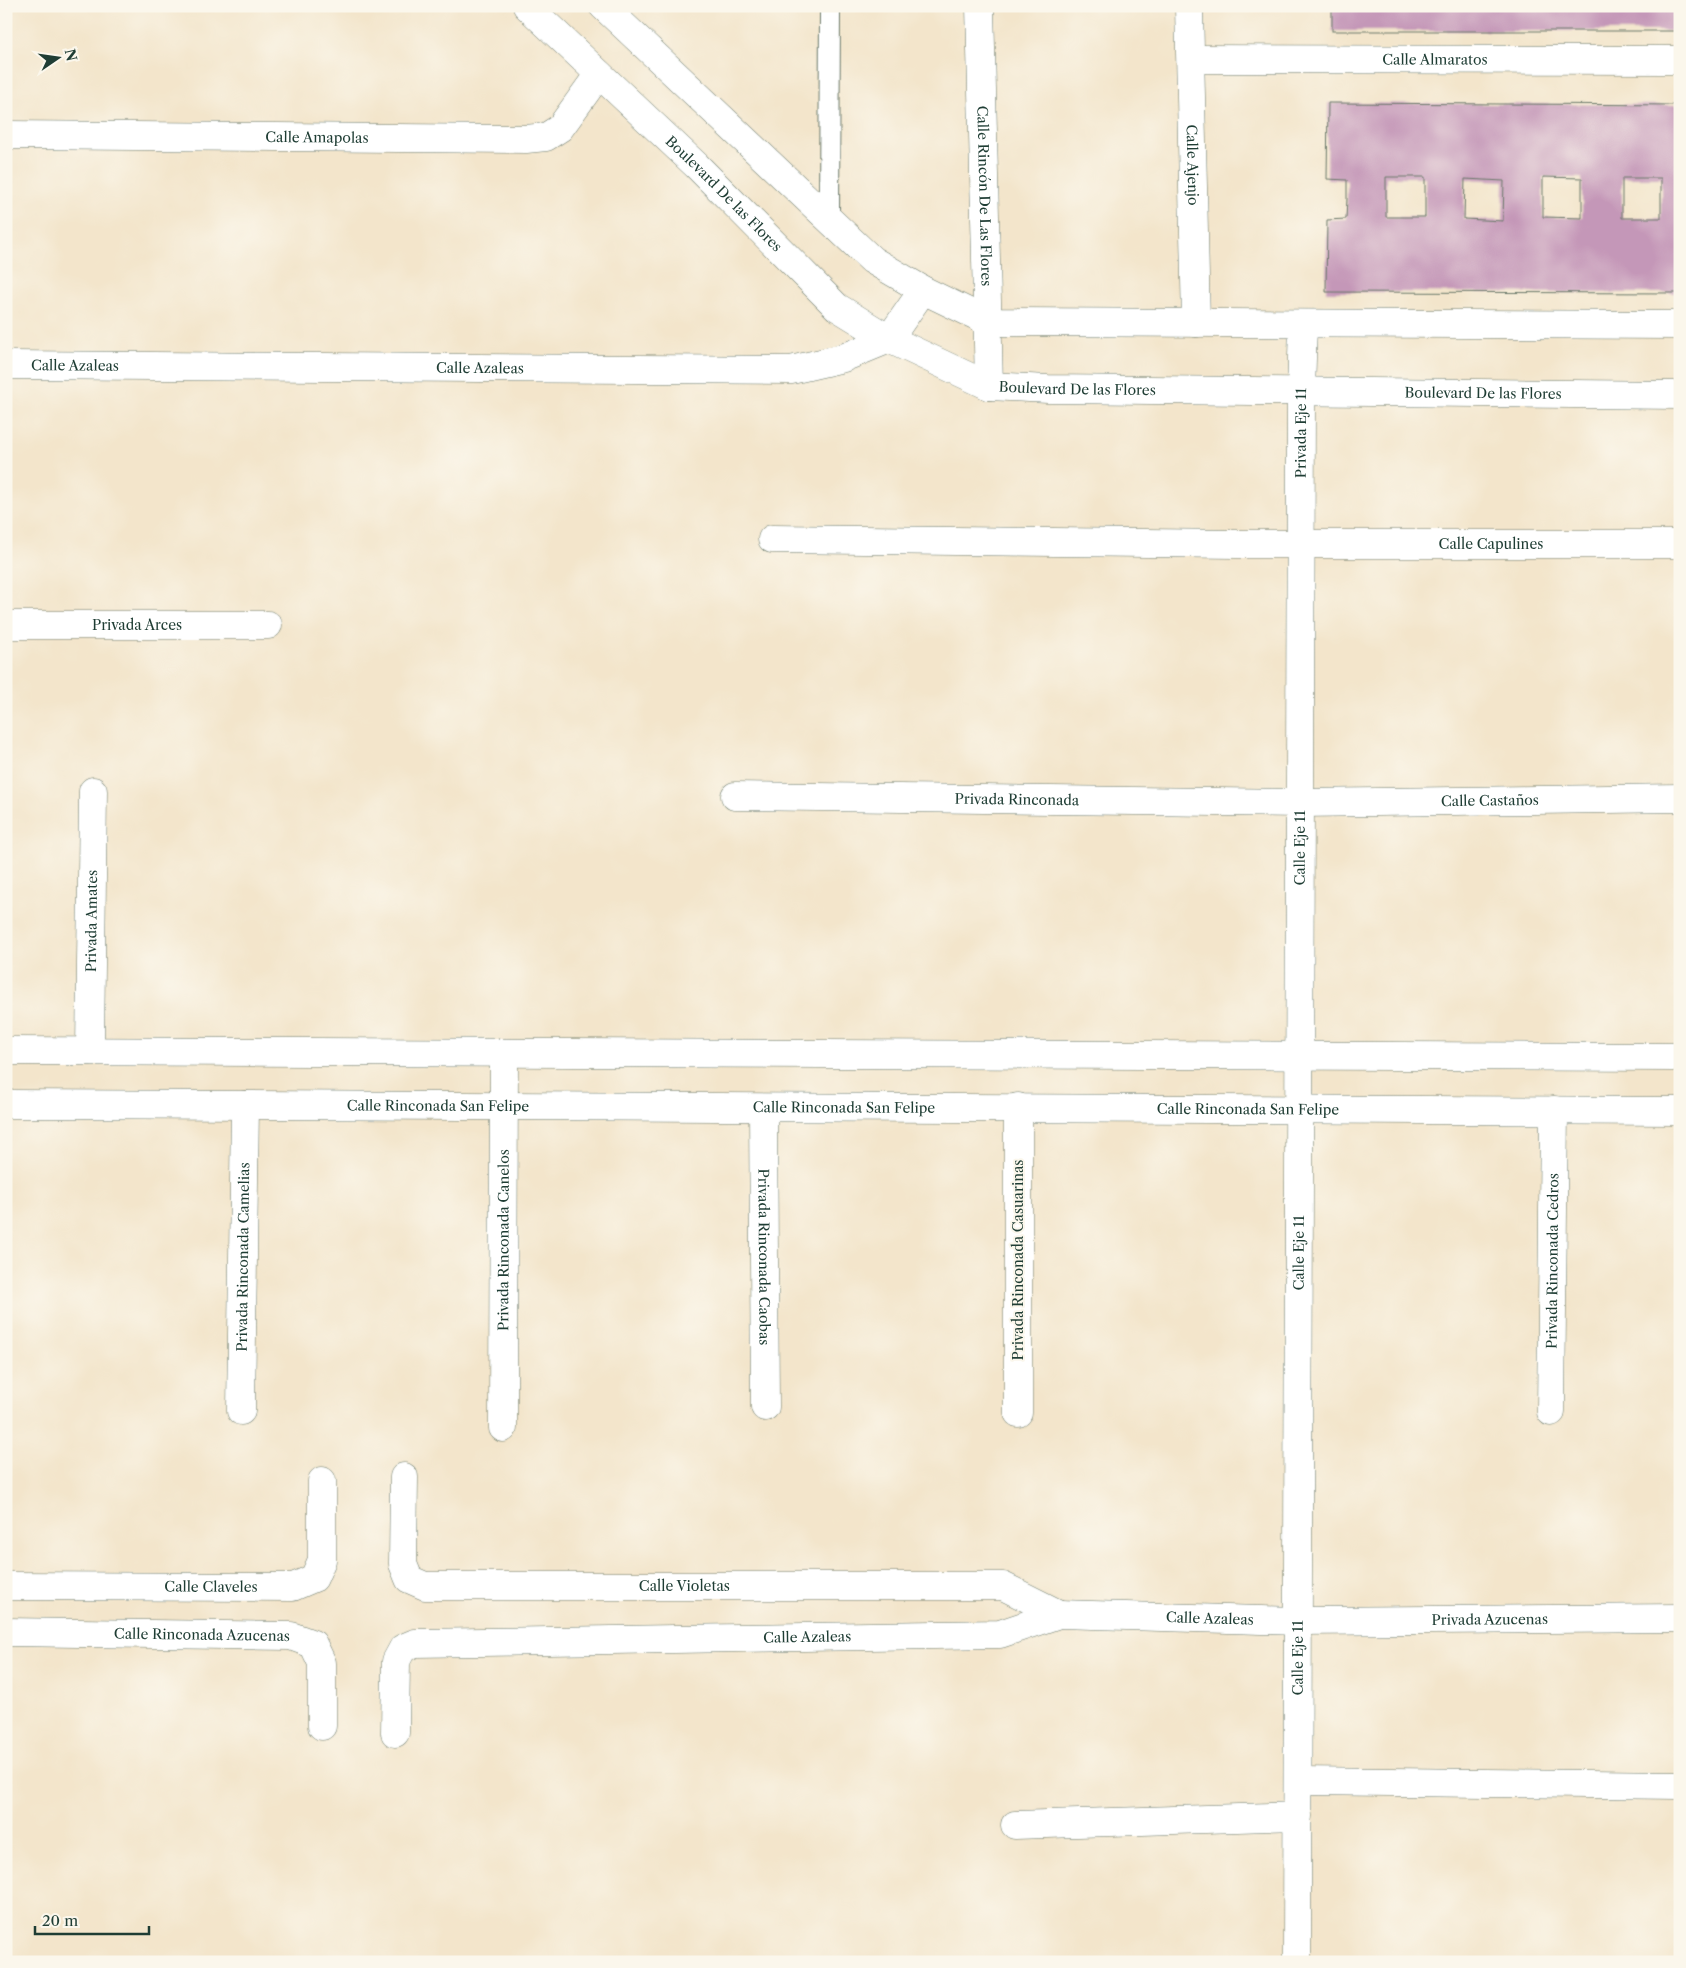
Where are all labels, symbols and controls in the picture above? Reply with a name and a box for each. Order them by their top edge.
north arrow [32,32,82,82]
text: N [61,47,81,63]
street label: Calle Almaratos [1382,50,1488,69]
street label: Calle Rincón De Las Flores [973,105,996,286]
street label: Calle Ajenjo [1183,124,1202,206]
street label: Calle Amapolas [265,128,369,147]
street label: Boulevard De las Flores [662,132,786,255]
street label: Calle Azaleas [31,356,119,375]
street label: Calle Azaleas [436,359,524,377]
street label: Boulevard De las Flores [998,378,1156,399]
street label: Boulevard De las Flores [1405,383,1562,403]
street label: Privada Eje 11 [1292,387,1310,478]
street label: Calle Capulines [1439,535,1543,553]
street label: Privada Arces [92,616,182,634]
street label: Privada Rinconada [955,790,1080,809]
street label: Calle Castaños [1441,791,1539,810]
street label: Calle Eje 11 [1291,810,1309,886]
street label: Privada Amates [82,870,101,972]
street label: Calle Rinconada San Felipe [347,1096,529,1115]
street label: Calle Rinconada San Felipe [753,1098,935,1117]
street label: Calle Rinconada San Felipe [1157,1100,1339,1119]
street label: Privada Rinconada Canelos [494,1149,513,1331]
street label: Privada Rinconada Casuarinas [1009,1160,1027,1360]
street label: Privada Rinconada Camelias [233,1162,253,1352]
street label: Privada Rinconada Caobas [754,1168,774,1346]
street label: Privada Rinconada Cedros [1543,1173,1562,1349]
street label: Calle Eje 11 [1290,1215,1308,1291]
street label: Calle Violetas [639,1577,730,1595]
street label: Calle Claveles [164,1578,258,1596]
street label: Calle Azaleas [1166,1608,1254,1629]
street label: Privada Azucenas [1431,1610,1548,1629]
street label: Calle Eje 11 [1289,1620,1307,1696]
street label: Calle Rinconada Azucenas [114,1625,290,1645]
street label: Calle Azaleas [763,1627,851,1647]
scale bar [35,1903,149,1935]
text: 20 m [42,1911,78,1930]

